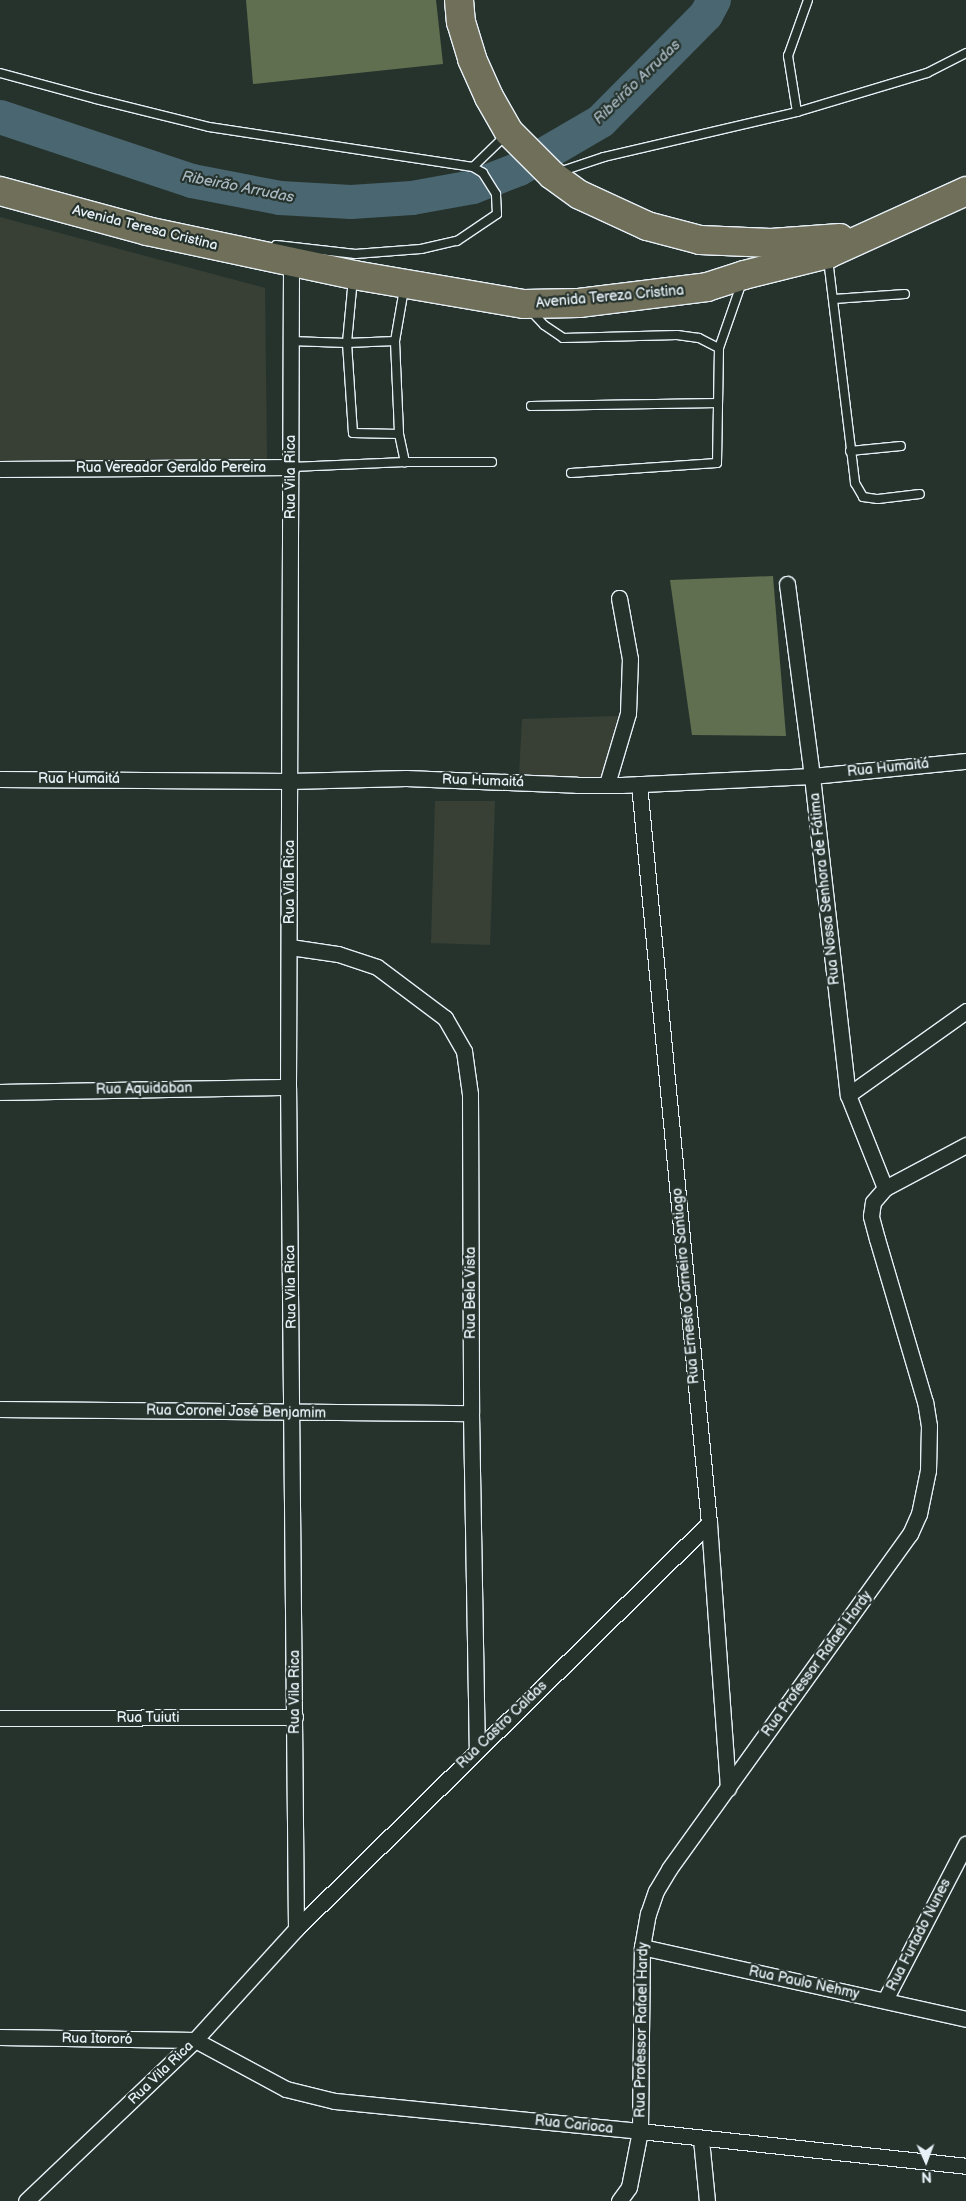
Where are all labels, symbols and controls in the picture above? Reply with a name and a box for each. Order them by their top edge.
water label: Ribeirão Arrudas [590,36,684,128]
water label: Ribeirão Arrudas [180,167,296,207]
street label: Avenida Teresa Cristina [70,202,220,254]
street label: Avenida Tereza Cristina [535,282,685,312]
street label: Rua Vila Rica [283,435,299,519]
street label: Rua Vereador Geraldo Pereira [75,460,267,476]
street label: Rua Humaitá [846,755,930,781]
street label: Rua Humaitá [38,771,120,787]
street label: Rua Humaitá [442,771,524,791]
street label: Rua Nossa Senhora de Fátima [807,792,843,986]
street label: Rua Vila Rica [282,840,298,924]
street label: Rua Aquidaban [96,1080,192,1098]
street label: Rua Ernesto Carneiro Santiago [669,1187,703,1385]
street label: Rua Vila Rica [282,1245,300,1329]
street label: Rua Bela Vista [463,1247,479,1339]
street label: Rua Coronel José Benjamim [145,1402,327,1422]
street label: Rua Professor Rafael Hardy [759,1588,875,1740]
street label: Rua Vila Rica [287,1650,303,1734]
street label: Rua Castro Caldas [453,1678,551,1772]
street label: Rua Tuiuti [116,1710,180,1726]
street label: Rua Furtado Nunes [883,1876,955,1994]
street label: Rua Professor Rafael Hardy [632,1942,652,2118]
street label: Rua Paulo Nehmy [747,1963,861,2003]
street label: Rua Itororó [61,2030,133,2048]
street label: Rua Vila Rica [125,2038,197,2108]
street label: Rua Carioca [534,2113,614,2137]
north arrow [901,2136,951,2186]
text: N [921,2168,932,2185]

